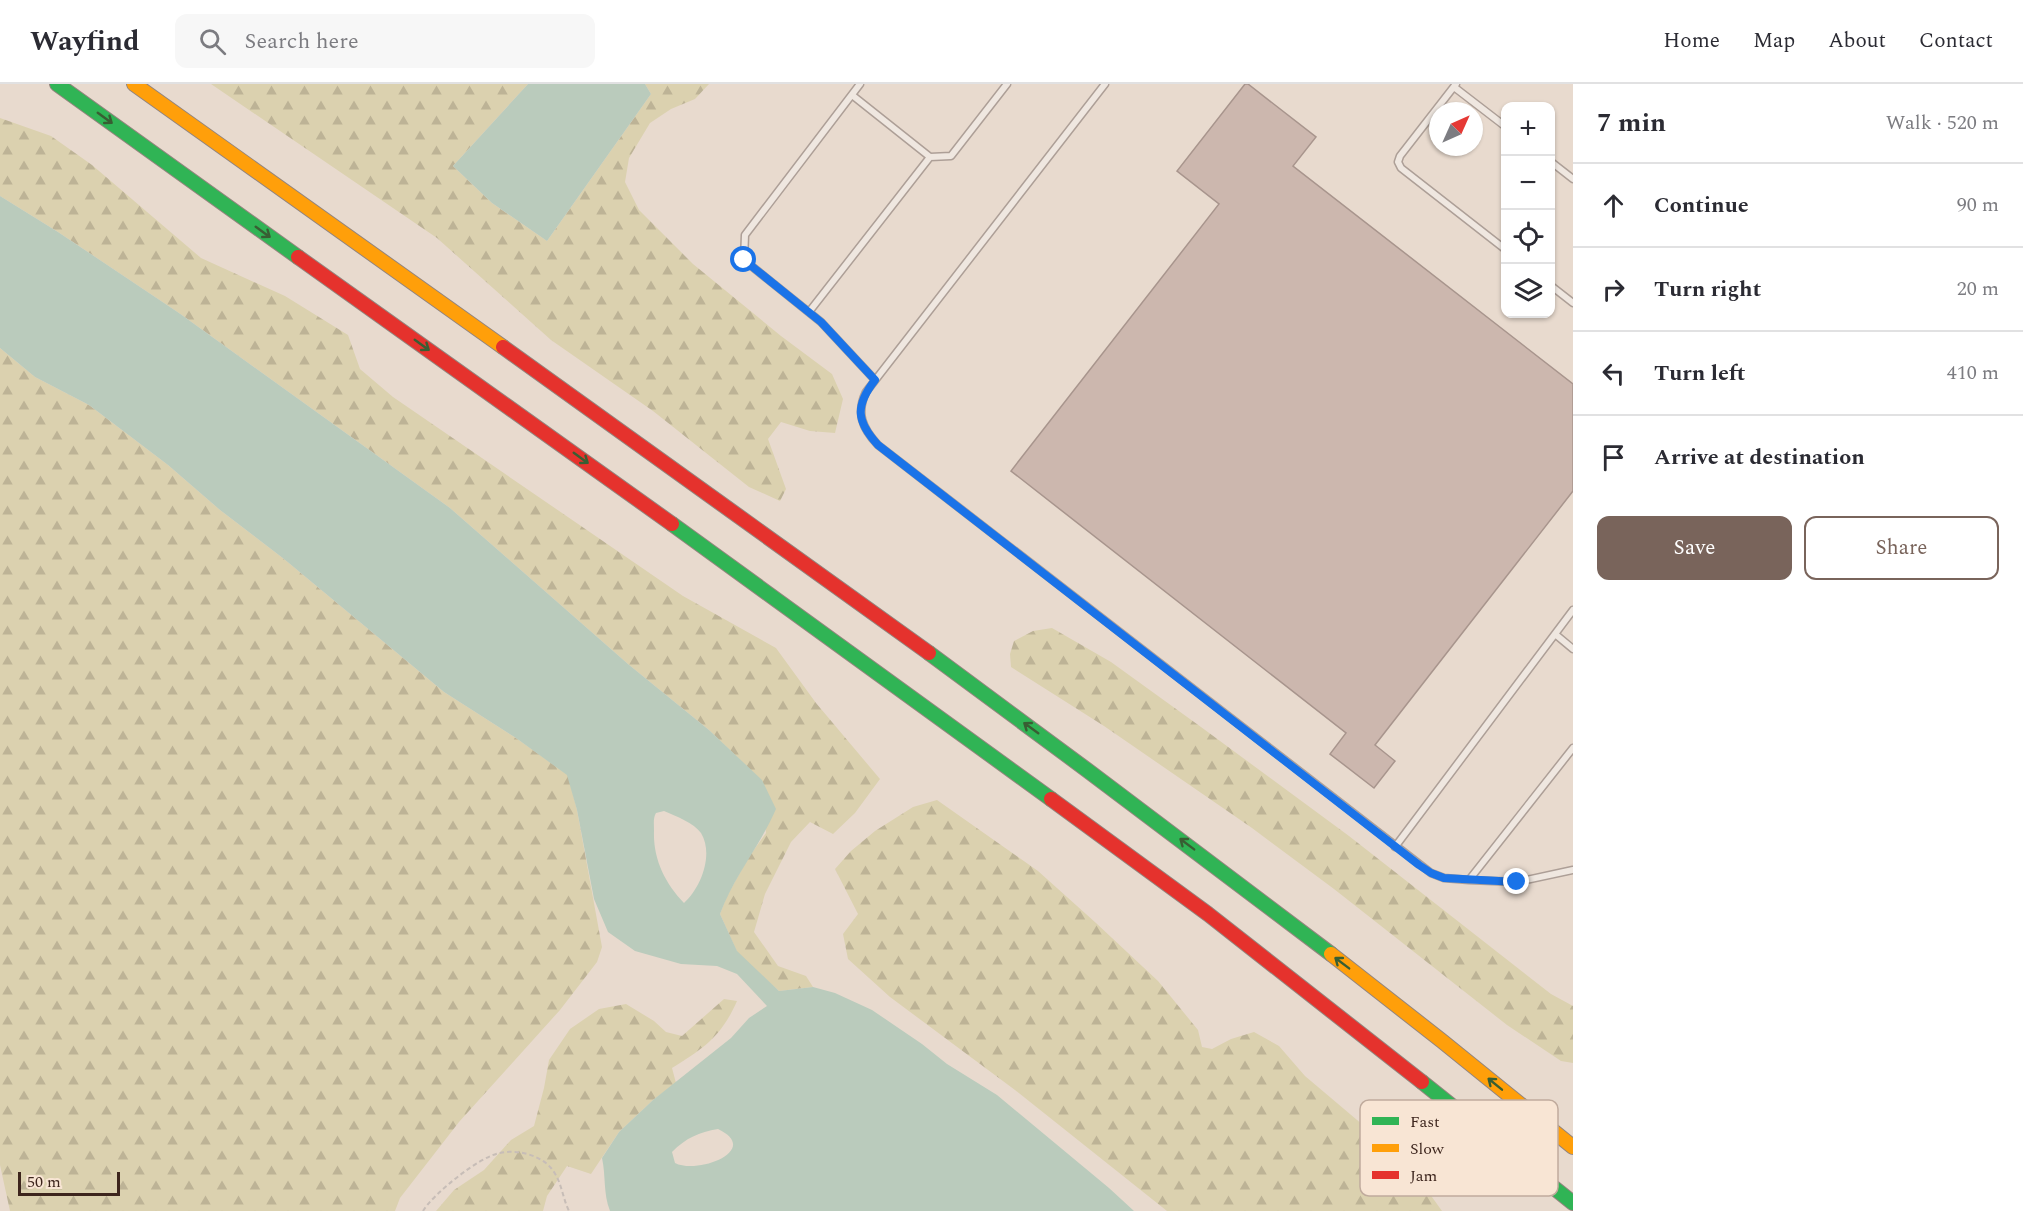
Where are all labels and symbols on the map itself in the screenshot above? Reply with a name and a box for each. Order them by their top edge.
north arrow [1429,102,1483,156]
one-way arrow [96,112,112,124]
one-way arrow [255,225,271,238]
route start [730,246,756,272]
one-way arrow [413,339,429,351]
one-way arrow [572,452,588,465]
one-way arrow [1023,721,1039,734]
one-way arrow [1179,838,1195,851]
route end [1503,868,1529,894]
one-way arrow [1334,957,1350,969]
one-way arrow [1487,1077,1503,1090]
legend [1360,1100,1558,1196]
text: Fast [1410,1110,1440,1134]
text: Slow [1410,1137,1445,1161]
text: Jam [1410,1164,1438,1188]
scale bar [18,1169,120,1196]

